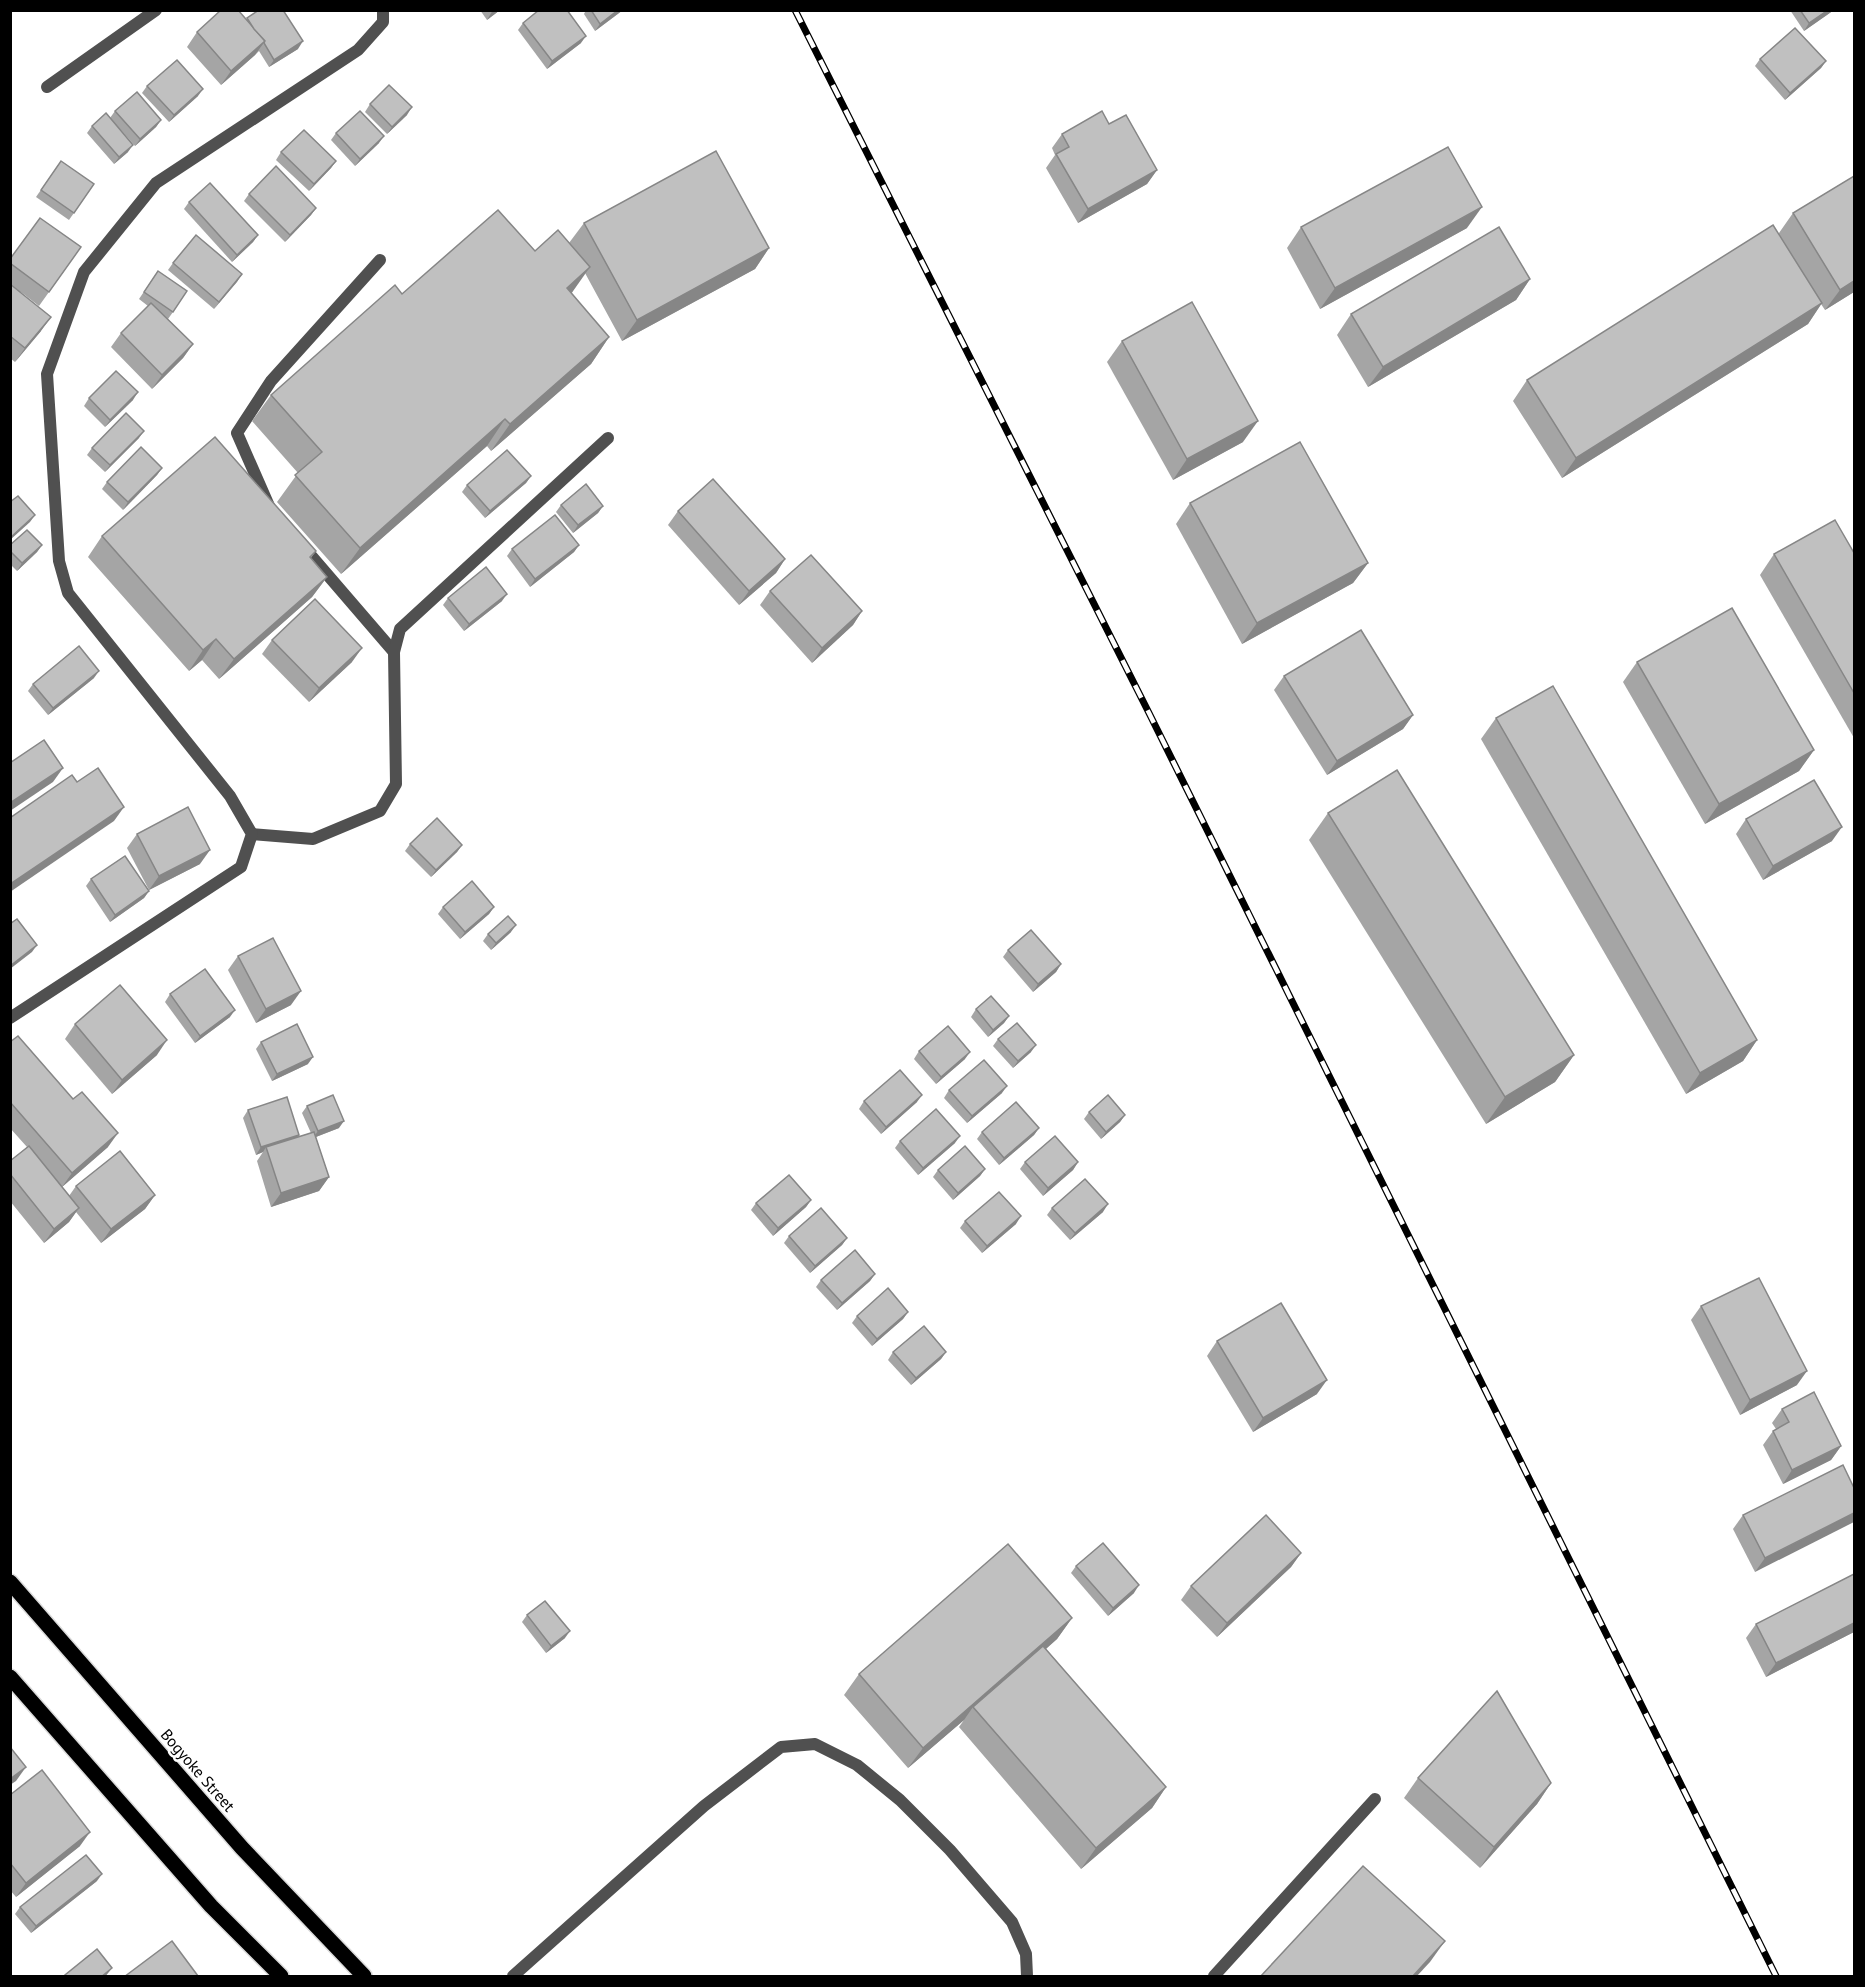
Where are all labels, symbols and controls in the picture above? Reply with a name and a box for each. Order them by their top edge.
street label: Bogyoke Street [157,1725,240,1816]

